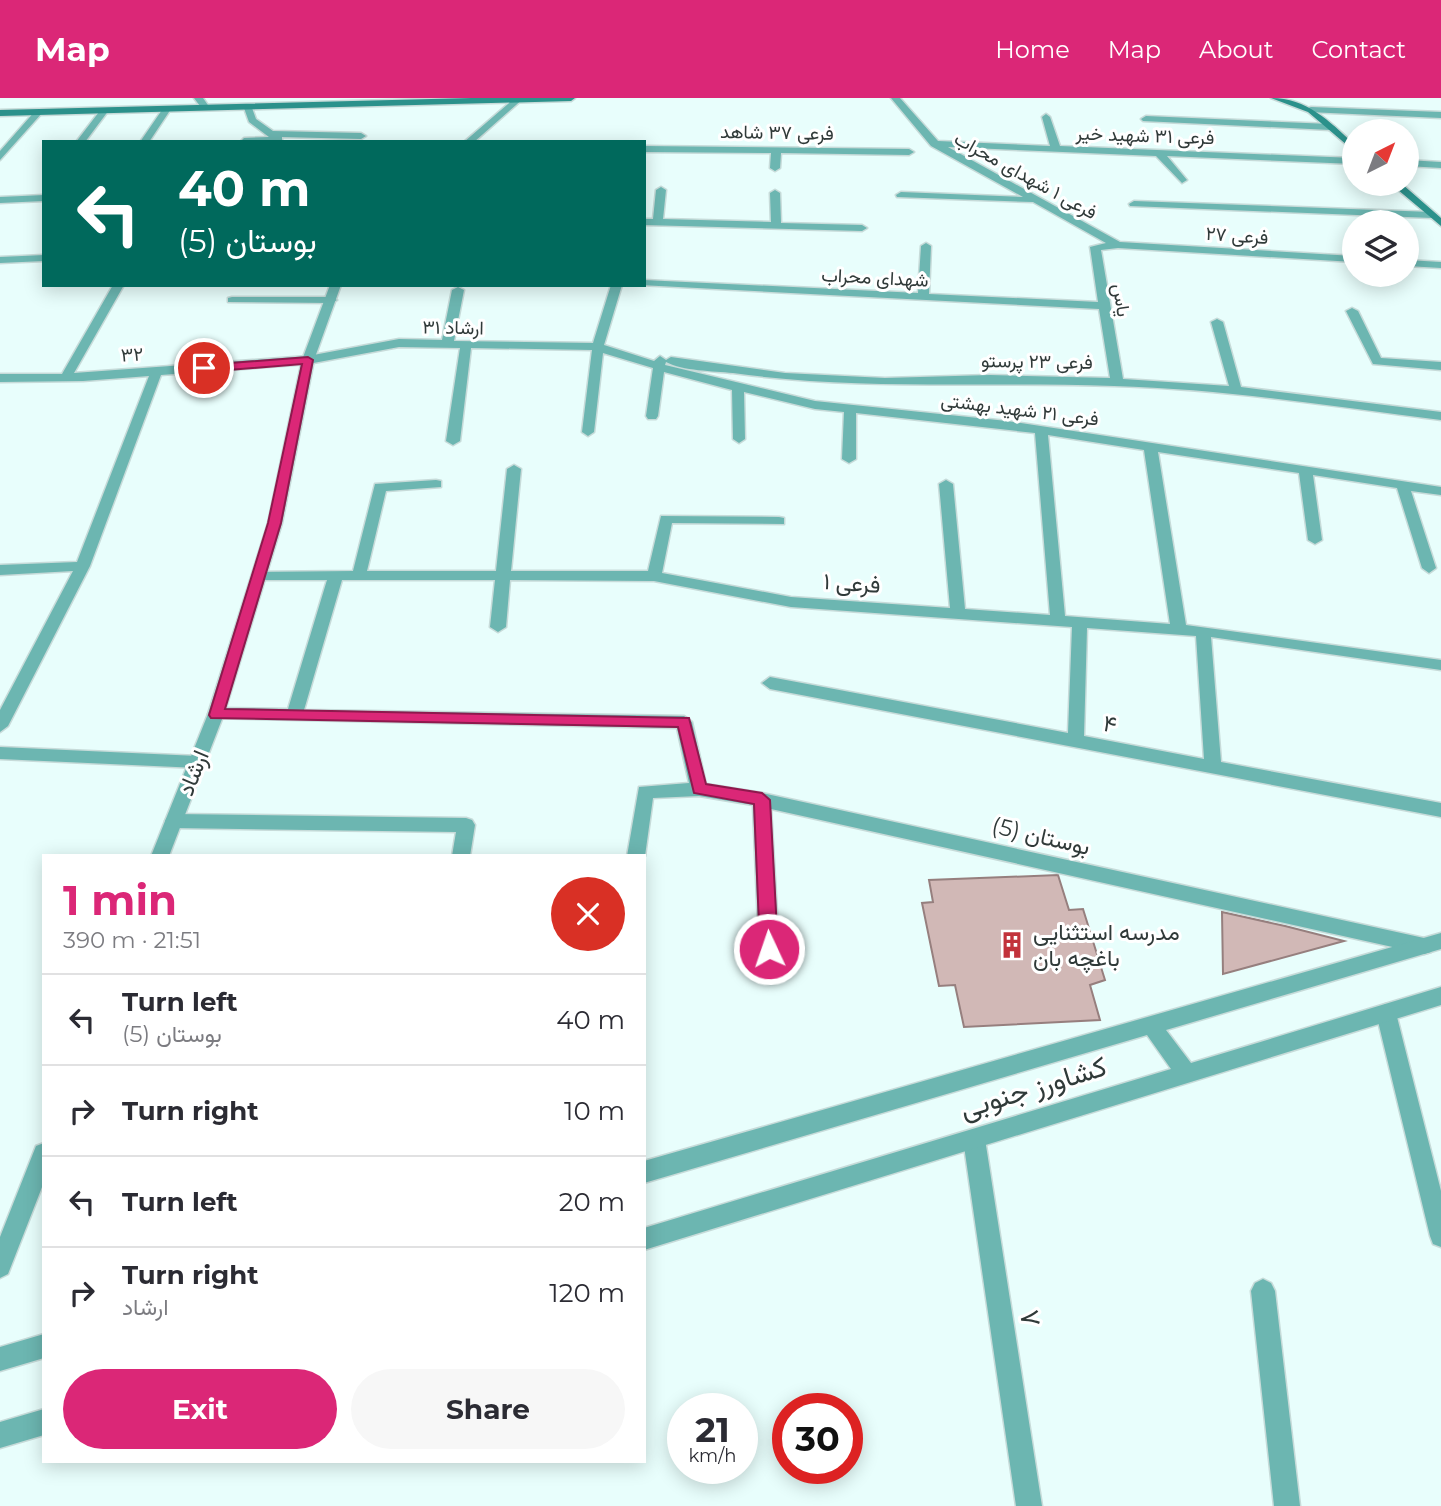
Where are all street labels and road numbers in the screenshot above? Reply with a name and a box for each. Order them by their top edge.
street label: فرعی ۳۷ شاهد [720,120,834,145]
street label: فرعی ۳۱ شهید خیر [1074,122,1215,149]
street label: فرعی ۱ شهدای محراب [950,127,1101,224]
street label: فرعی ۲۷ [1205,222,1269,249]
street label: شهدای محراب [821,263,929,292]
street label: یاس [1108,282,1135,318]
street label: ارشاد ۳۱ [422,315,484,340]
street label: ۳۲ [120,342,144,367]
street label: فرعی ۲۳ پرستو [981,349,1093,376]
street label: فرعی ۲۱ شهید بهشتی [940,388,1100,431]
street label: فرعی ۱ [822,567,882,600]
street label: ۴ [1101,709,1119,739]
street label: ارشاد [171,746,216,800]
street label: بوستان (5) [989,811,1093,862]
street label: کشاورز جنوبی [956,1049,1111,1126]
street label: ۷ [1013,1307,1049,1329]

